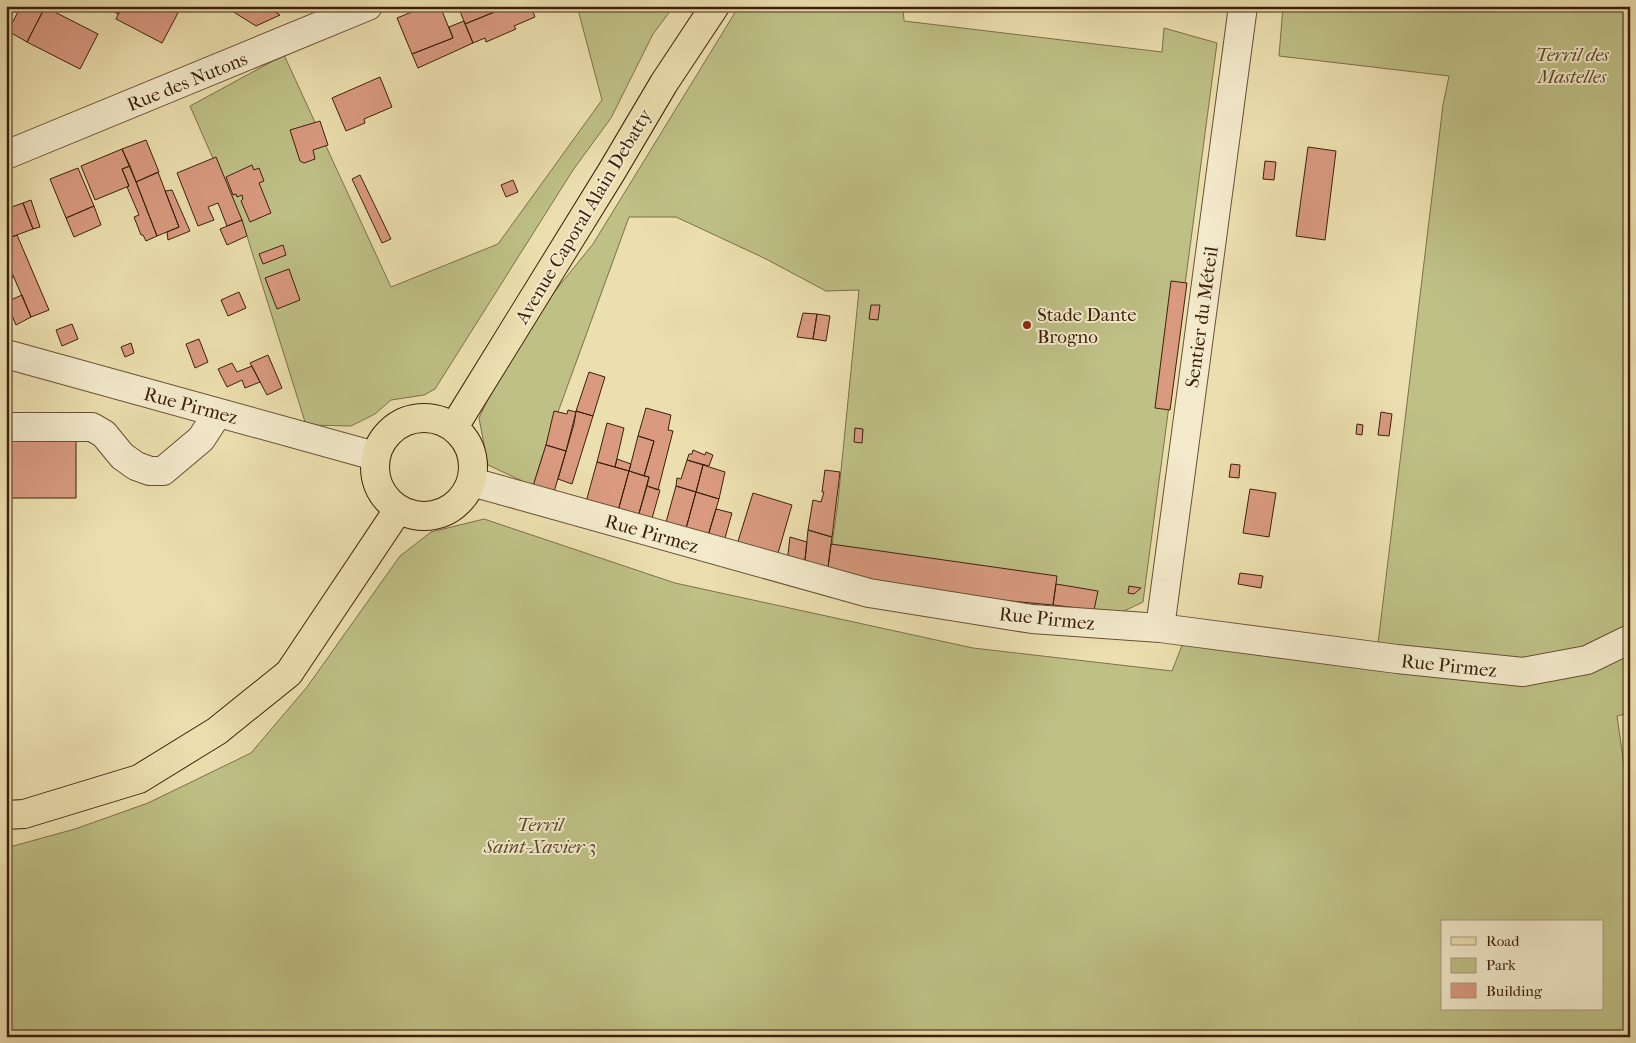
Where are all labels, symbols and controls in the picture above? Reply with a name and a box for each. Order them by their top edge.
park label: Terril des Mastelles [1535,44,1610,88]
street label: Rue des Nutons [124,48,251,116]
street label: Avenue Caporal Alain Debatty [510,105,657,329]
street label: Sentier du Méteil [1181,245,1223,389]
place label: Stade Dante Brogno [1037,304,1137,348]
marker: Stade Dante Brogno [1021,319,1033,331]
street label: Rue Pirmez [141,383,240,429]
street label: Rue Pirmez [602,510,701,558]
street label: Rue Pirmez [998,603,1096,635]
street label: Rue Pirmez [1400,650,1498,682]
park label: Terril Saint-Xavier 3 [483,814,596,858]
legend [1441,920,1604,1010]
text: Road [1486,932,1520,950]
text: Park [1486,956,1516,974]
text: Building [1486,982,1543,1000]

